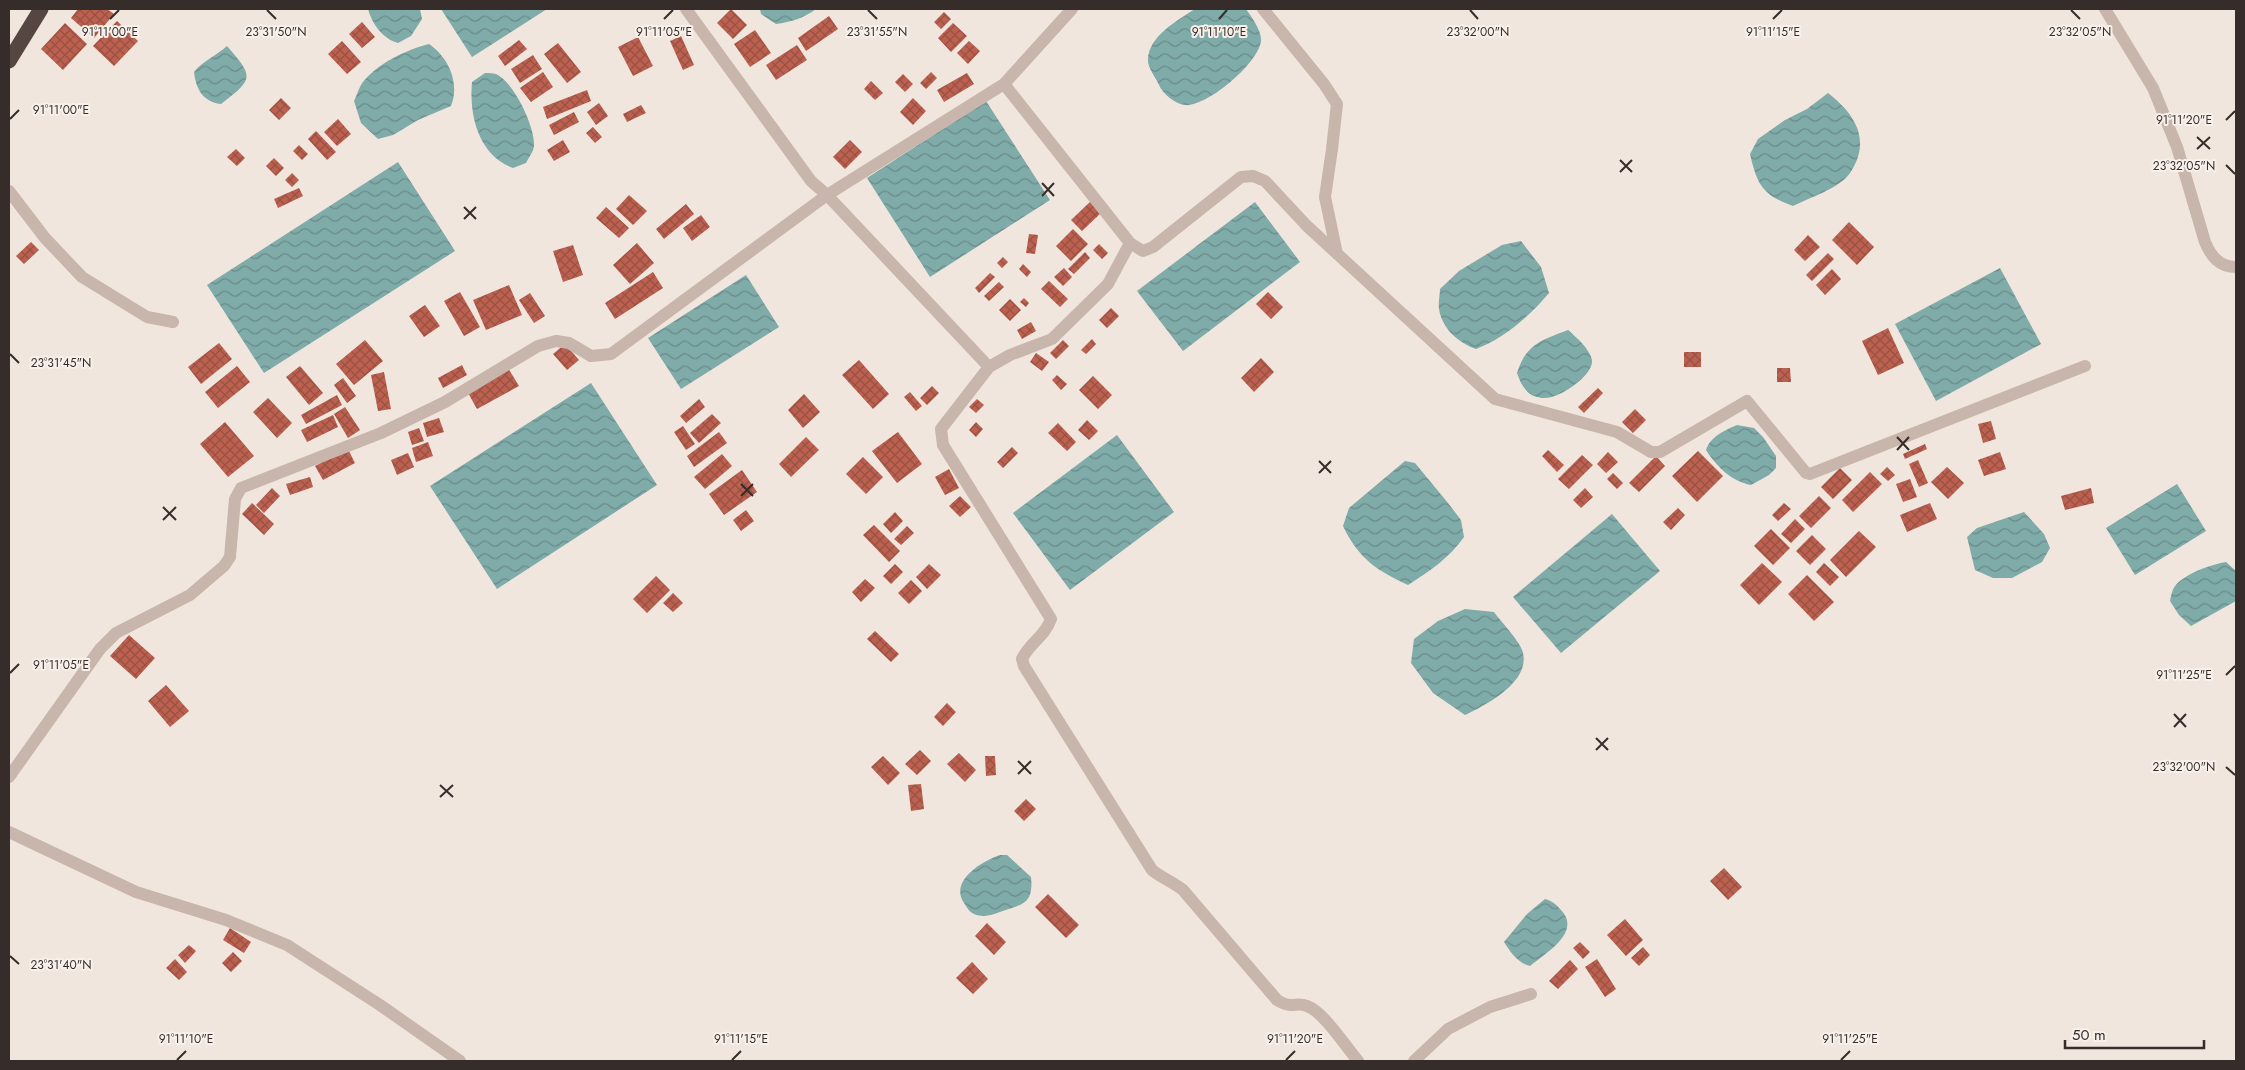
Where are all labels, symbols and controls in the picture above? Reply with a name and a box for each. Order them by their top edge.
text: 91°11'00"E [82,23,138,41]
text: 23°31'50"N [246,23,306,41]
text: 91°11'05"E [636,23,692,41]
text: 23°31'55"N [847,23,907,41]
text: 91°11'10"E [1192,23,1246,41]
text: 23°32'00"N [1447,23,1509,41]
text: 91°11'15"E [1746,23,1800,41]
text: 23°32'05"N [2049,23,2111,41]
text: 91°11'00"E [33,101,89,119]
text: 91°11'20"E [2156,111,2212,129]
text: 23°32'05"N [2153,157,2215,175]
text: 23°31'45"N [31,354,91,372]
text: 91°11'05"E [33,656,89,674]
text: 91°11'25"E [2156,666,2212,684]
text: 23°32'00"N [2153,758,2215,776]
text: 23°31'40"N [30,956,92,974]
scale bar [2065,1018,2204,1050]
text: 50 m [2072,1024,2106,1046]
text: 91°11'10"E [159,1030,213,1048]
text: 91°11'15"E [714,1030,768,1048]
text: 91°11'20"E [1267,1030,1323,1048]
text: 91°11'25"E [1822,1030,1878,1048]

